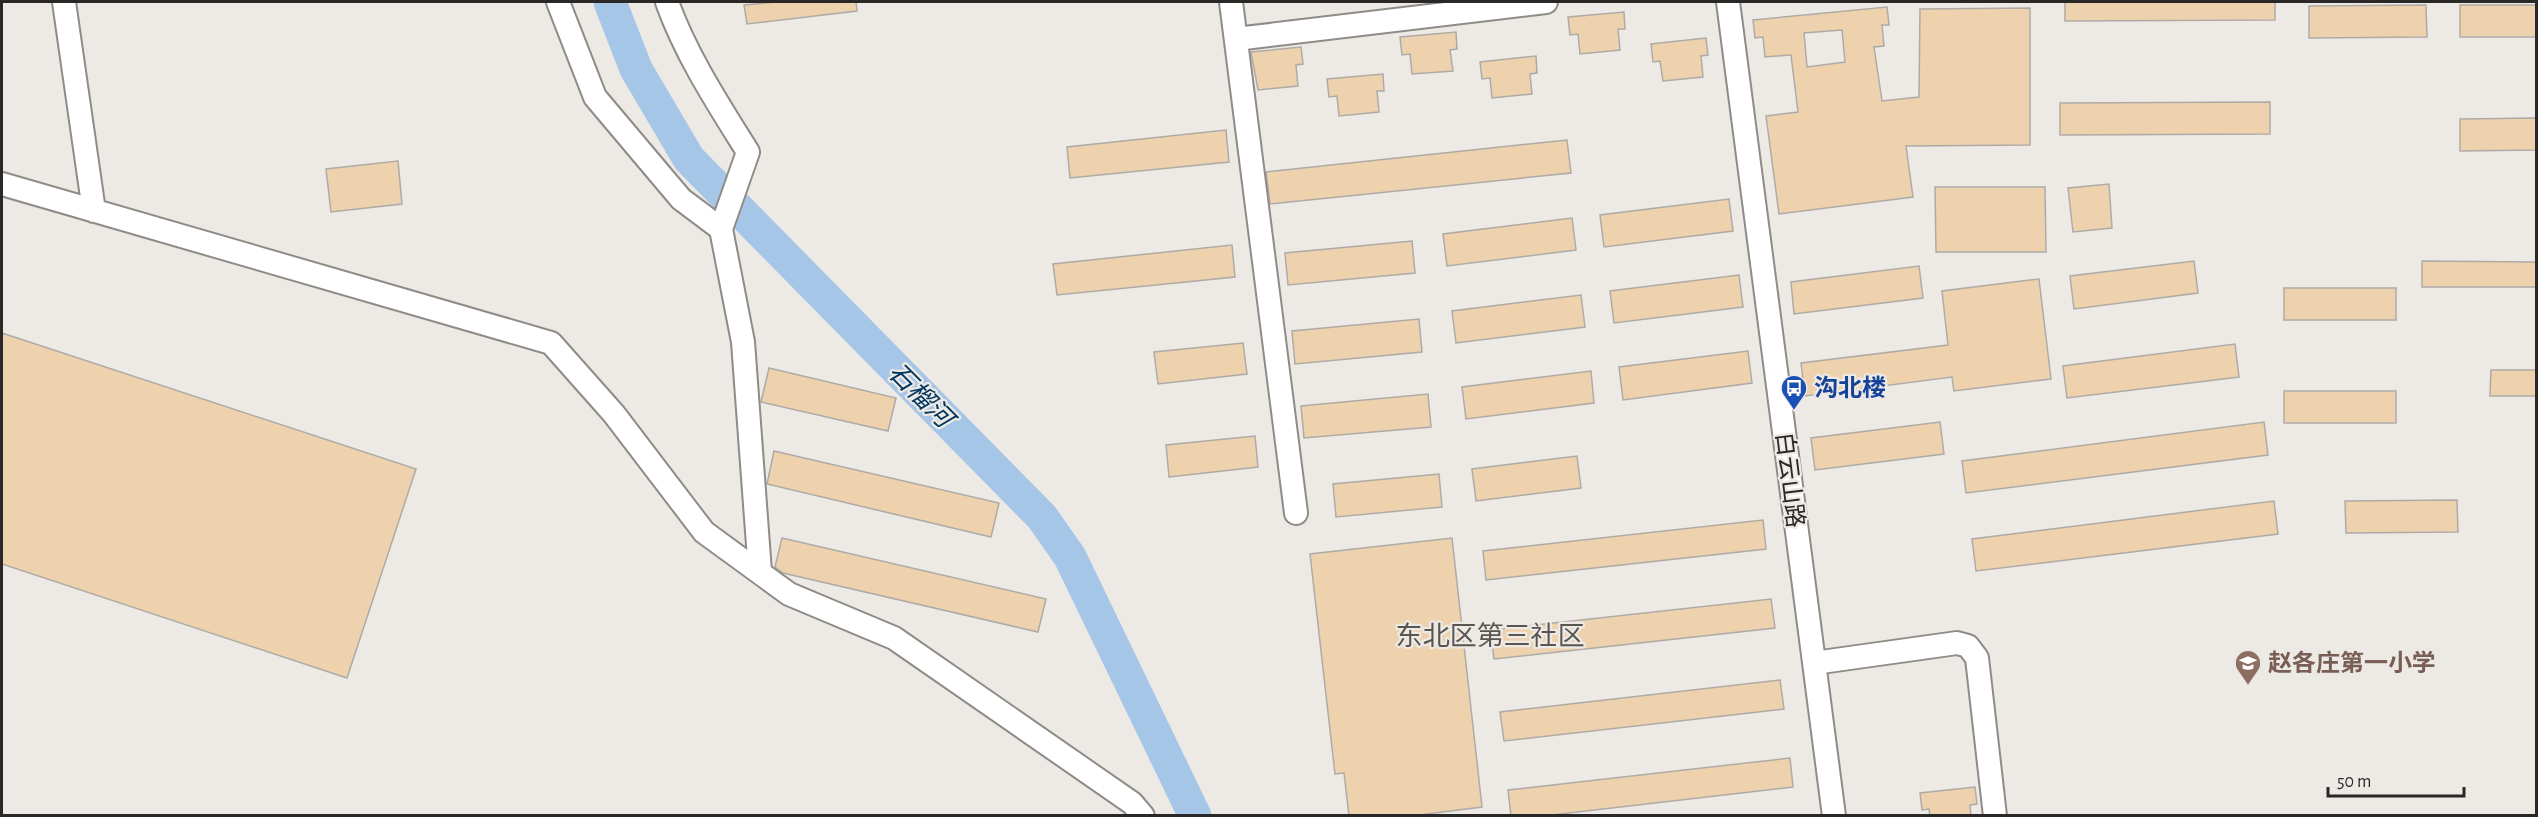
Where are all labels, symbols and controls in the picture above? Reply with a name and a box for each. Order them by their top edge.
water label: 石榴河 [884,358,961,436]
bus stop icon: 沟北楼 [1779,373,1809,411]
place label: 沟北楼 [1814,375,1886,401]
street label: 白云山路 [1771,431,1809,529]
district label: 东北区第三社区 [1396,622,1585,650]
school or university icon: 赵各庄第一小学 [2233,648,2263,686]
place label: 赵各庄第一小学 [2268,650,2436,676]
scale bar [2328,760,2464,798]
text: 50 m [2337,773,2371,791]

